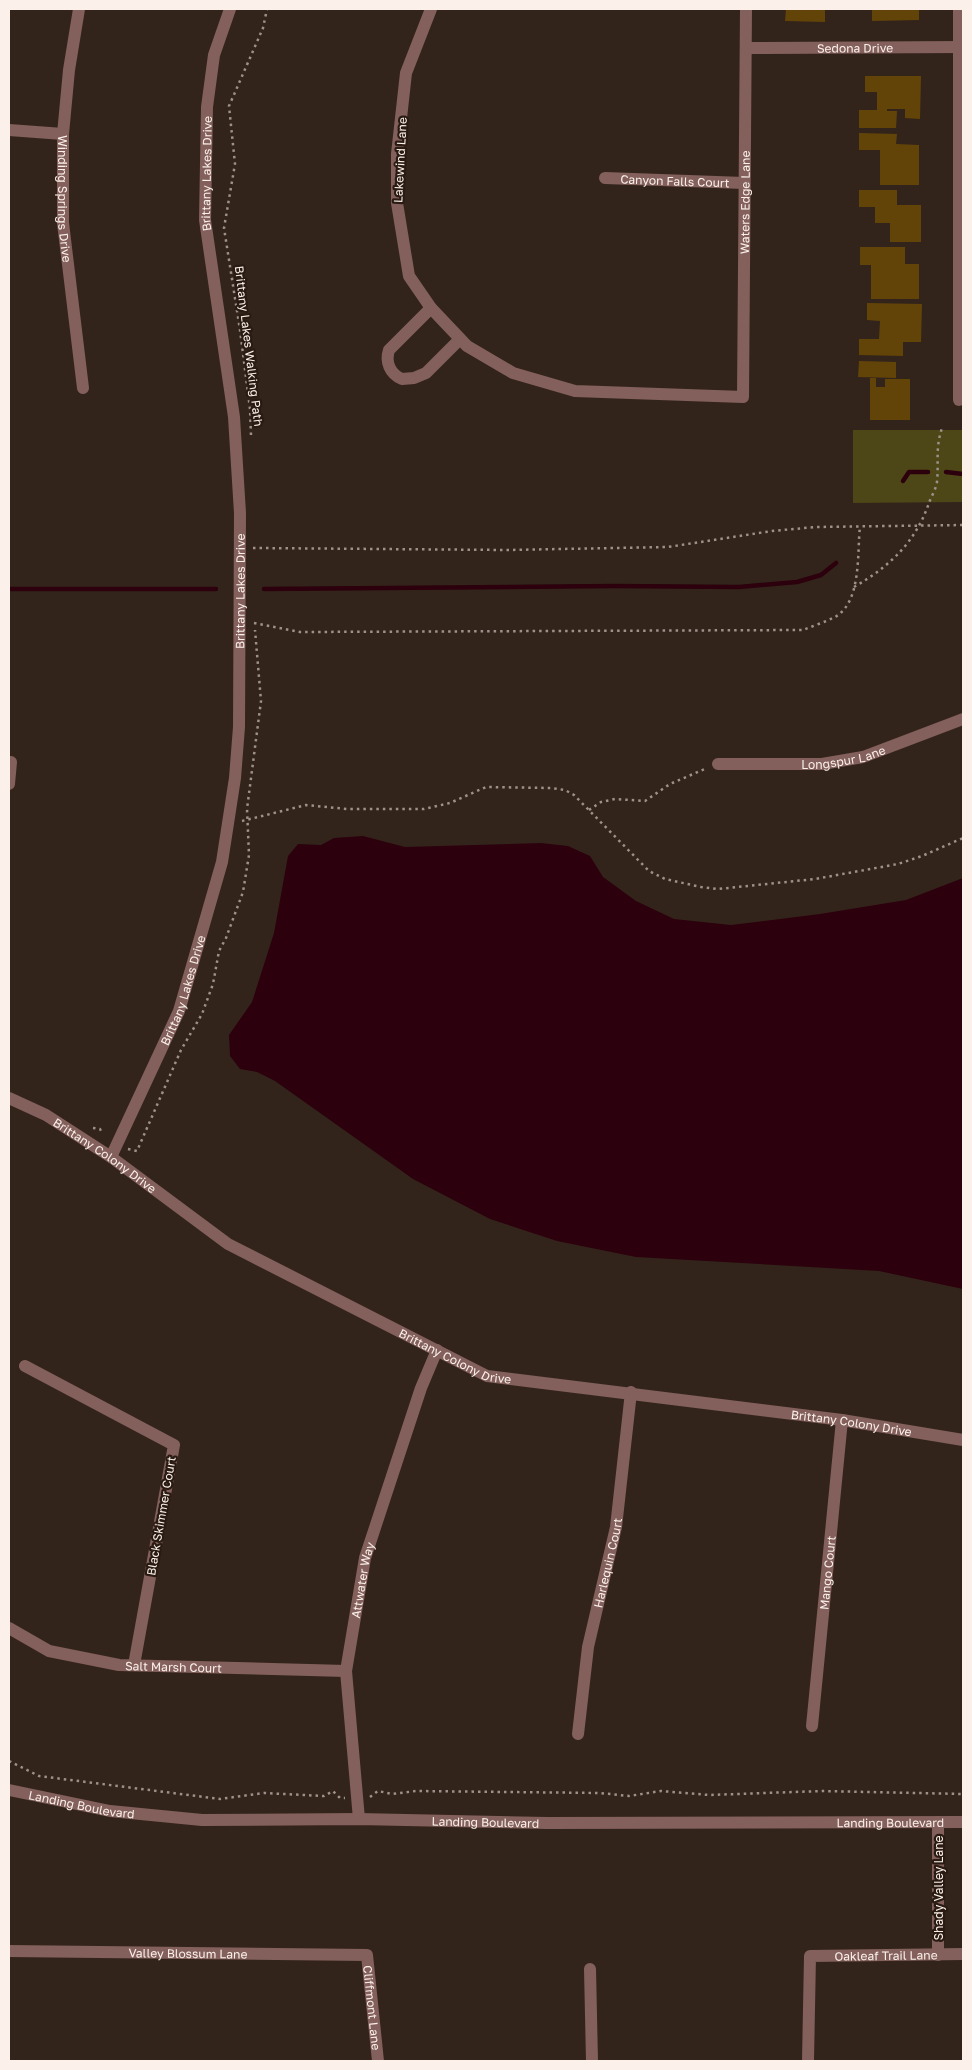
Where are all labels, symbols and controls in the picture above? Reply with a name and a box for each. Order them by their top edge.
street label: Sedona Drive [817,40,893,55]
street label: Brittany Lakes Drive [197,116,214,232]
street label: Lakewind Lane [390,117,410,203]
street label: Winding Springs Drive [56,135,75,263]
street label: Waters Edge Lane [737,150,752,254]
street label: Canyon Falls Court [620,171,730,190]
street label: Brittany Lakes Walking Path [232,265,266,427]
street label: Brittany Lakes Drive [232,533,247,649]
street label: Longspur Lane [801,742,887,772]
street label: Brittany Lakes Drive [157,933,208,1048]
street label: Brittany Colony Drive [51,1114,160,1196]
street label: Brittany Colony Drive [397,1325,512,1386]
street label: Brittany Colony Drive [790,1406,913,1439]
street label: Black Skimmer Court [143,1455,179,1577]
street label: Harlequin Court [590,1517,624,1609]
street label: Mango Court [816,1535,838,1611]
street label: Attwater Way [348,1540,377,1619]
street label: Salt Marsh Court [125,1658,222,1675]
street label: Landing Boulevard [27,1787,135,1821]
street label: Landing Boulevard [431,1813,539,1830]
street label: Landing Boulevard [837,1815,944,1830]
street label: Shady Valley Lane [931,1835,946,1941]
street label: Valley Blossum Lane [128,1945,248,1961]
street label: Oakleaf Trail Lane [834,1947,938,1963]
street label: Cliffmont Lane [361,1965,384,2051]

